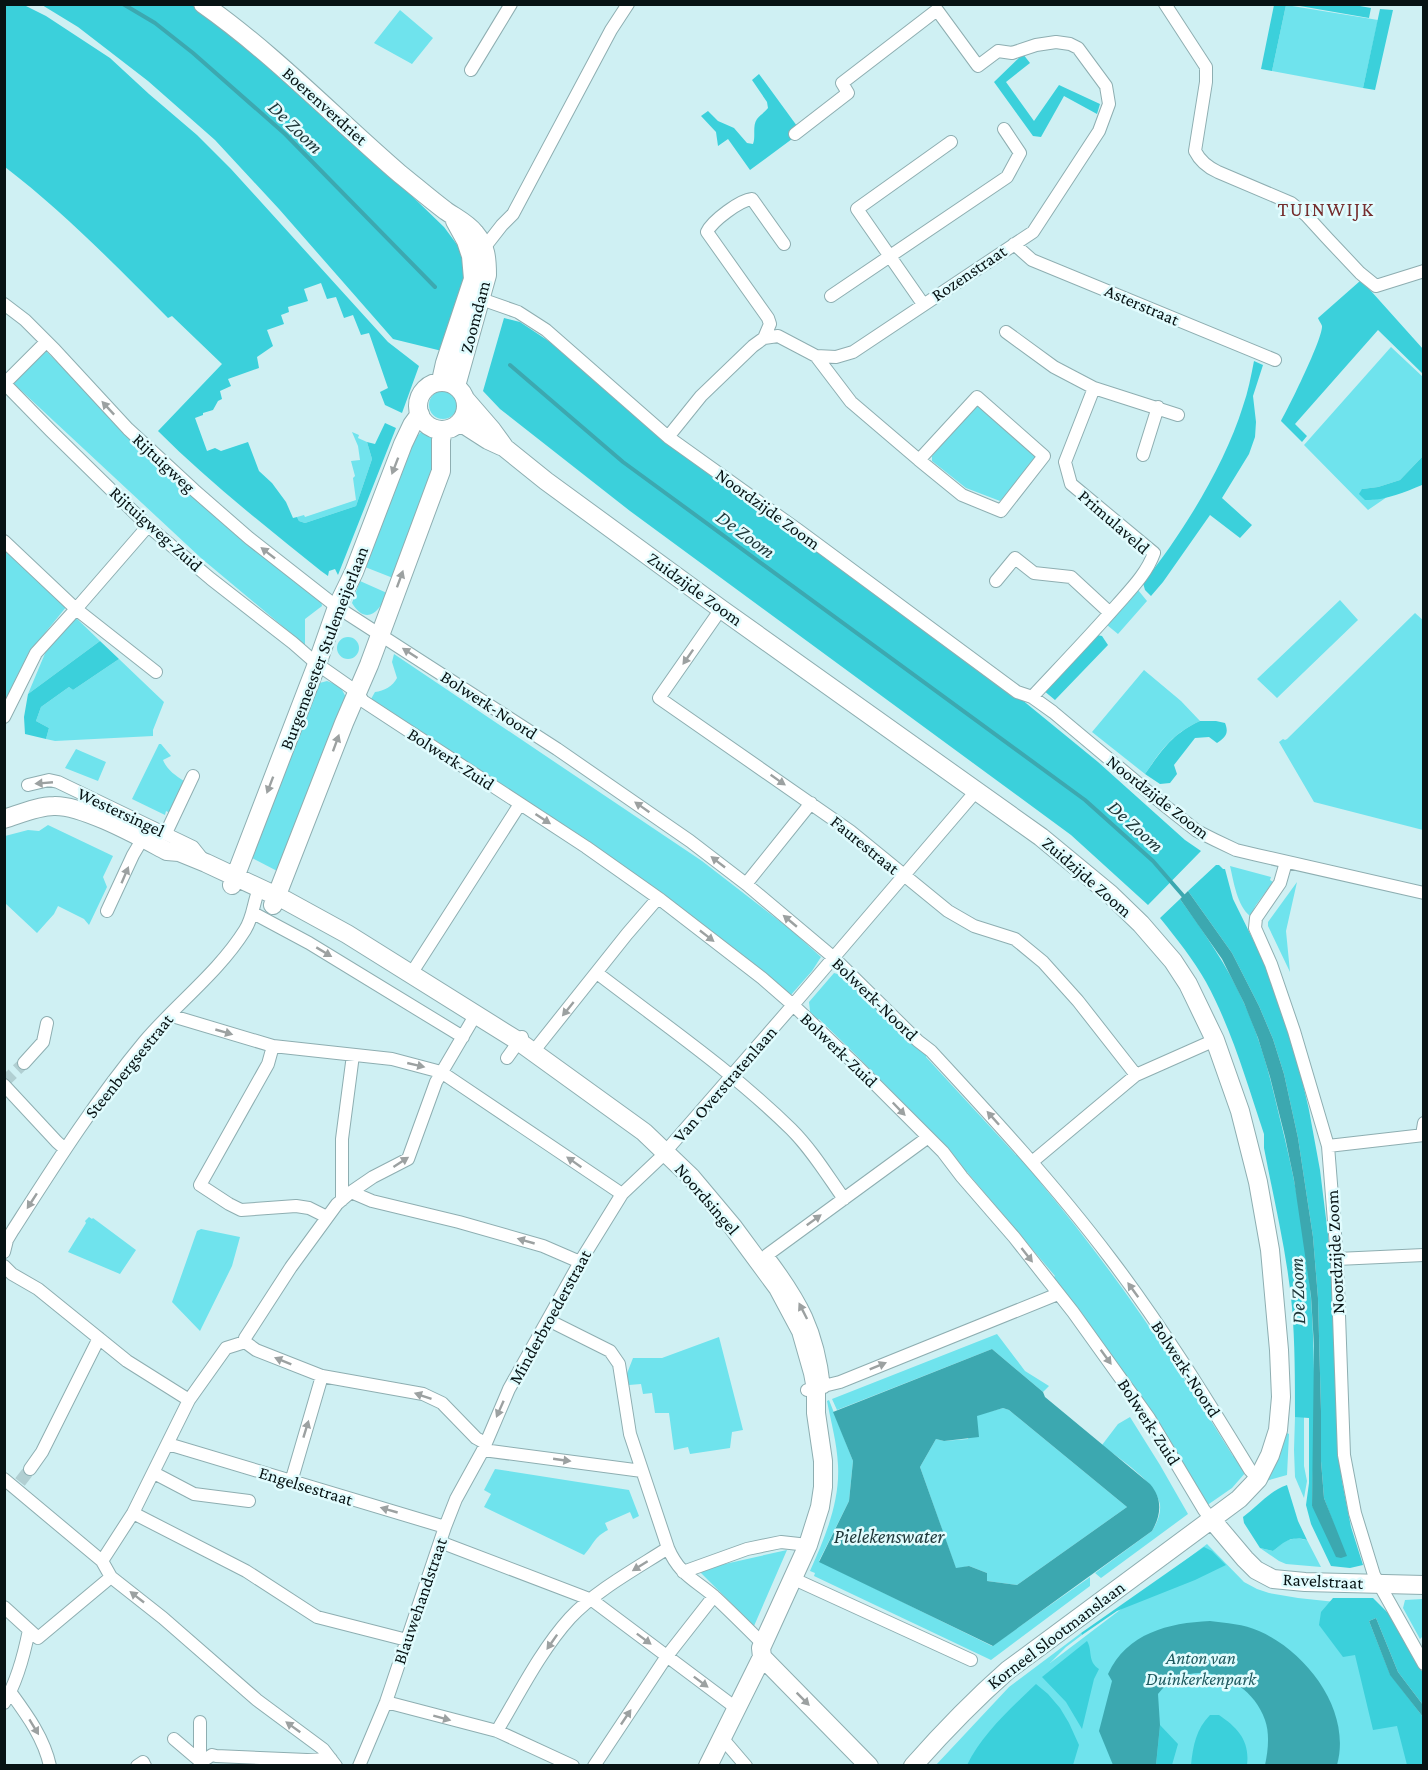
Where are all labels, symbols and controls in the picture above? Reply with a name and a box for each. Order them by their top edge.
street label: Boerenverdriet [279,63,372,150]
water label: De Zoom [264,96,328,158]
district label: TUINWIJK [1277,198,1375,221]
street label: Rozenstraat [928,240,1011,305]
street label: Zoomdam [456,278,494,355]
street label: Asterstraat [1102,280,1183,330]
one-way arrow [101,401,115,415]
street label: Rijtuigweg [128,429,199,498]
one-way arrow [390,458,400,476]
street label: Noordzijde Zoom [711,464,825,555]
street label: Rijtuigweg-Zuid [105,482,207,577]
street label: Primulaveld [1074,486,1154,559]
water label: De Zoom [713,505,779,563]
street label: Burgemeester Stulemeijerlaan [276,543,373,753]
one-way arrow [260,547,275,559]
street label: Zuidzijde Zoom [643,548,747,631]
one-way arrow [396,570,406,588]
one-way arrow [402,647,418,659]
one-way arrow [682,648,694,664]
street label: Bolwerk-Noord [437,666,541,744]
street label: Bolwerk-Zuid [404,724,498,795]
one-way arrow [332,734,342,752]
street label: Noordzijde Zoom [1102,751,1214,844]
one-way arrow [770,774,786,785]
one-way arrow [265,776,275,794]
one-way arrow [35,778,54,787]
street label: Westersingel [74,783,168,841]
water label: De Zoom [1104,795,1168,857]
one-way arrow [634,801,650,813]
street label: Faurestraat [827,811,904,879]
one-way arrow [535,814,552,825]
street label: Zuidzijde Zoom [1037,833,1136,922]
one-way arrow [710,856,726,869]
one-way arrow [120,865,130,883]
one-way arrow [783,915,798,928]
one-way arrow [699,930,715,942]
one-way arrow [316,946,332,957]
street label: Bolwerk-Noord [828,953,922,1045]
one-way arrow [562,1001,574,1016]
street label: Steenbergsestraat [81,1009,178,1122]
street label: Bolwerk-Zuid [797,1009,882,1092]
street label: Van Overstratenlaan [669,1022,781,1146]
one-way arrow [215,1028,233,1037]
one-way arrow [407,1061,426,1070]
one-way arrow [891,1101,905,1115]
one-way arrow [986,1111,1000,1126]
one-way arrow [392,1156,409,1167]
one-way arrow [566,1156,582,1168]
street label: Noordsingel [671,1159,744,1239]
street label: Noordzijde Zoom [1322,1189,1349,1315]
one-way arrow [26,1192,37,1209]
one-way arrow [806,1214,822,1226]
one-way arrow [517,1236,535,1245]
street label: Minderbroederstraat [505,1245,596,1388]
one-way arrow [1021,1247,1033,1262]
water label: De Zoom [1285,1257,1309,1325]
one-way arrow [1127,1282,1139,1298]
one-way arrow [798,1302,808,1319]
street label: Bolwerk-Noord [1147,1317,1225,1421]
one-way arrow [1100,1349,1112,1365]
one-way arrow [274,1355,292,1365]
one-way arrow [870,1361,888,1371]
street label: Bolwerk-Zuid [1114,1375,1185,1469]
one-way arrow [414,1390,432,1400]
one-way arrow [496,1401,505,1418]
one-way arrow [302,1420,311,1438]
one-way arrow [553,1456,572,1465]
street label: Engelsestraat [257,1462,356,1510]
one-way arrow [380,1505,398,1514]
water label: Pielekenswater [834,1525,945,1547]
street label: Blauwehandstraat [389,1534,451,1667]
one-way arrow [632,1560,648,1571]
street label: Ravelstraat [1282,1569,1365,1593]
street label: Korneel Slootmanslaan [983,1577,1129,1693]
one-way arrow [129,1591,145,1604]
one-way arrow [637,1633,652,1645]
one-way arrow [546,1634,558,1650]
park label: Anton van Duinkerkenpark [1146,1648,1257,1689]
one-way arrow [694,1676,709,1688]
one-way arrow [795,1691,809,1705]
one-way arrow [621,1709,632,1725]
one-way arrow [433,1713,451,1723]
one-way arrow [29,1719,39,1736]
one-way arrow [285,1721,300,1733]

